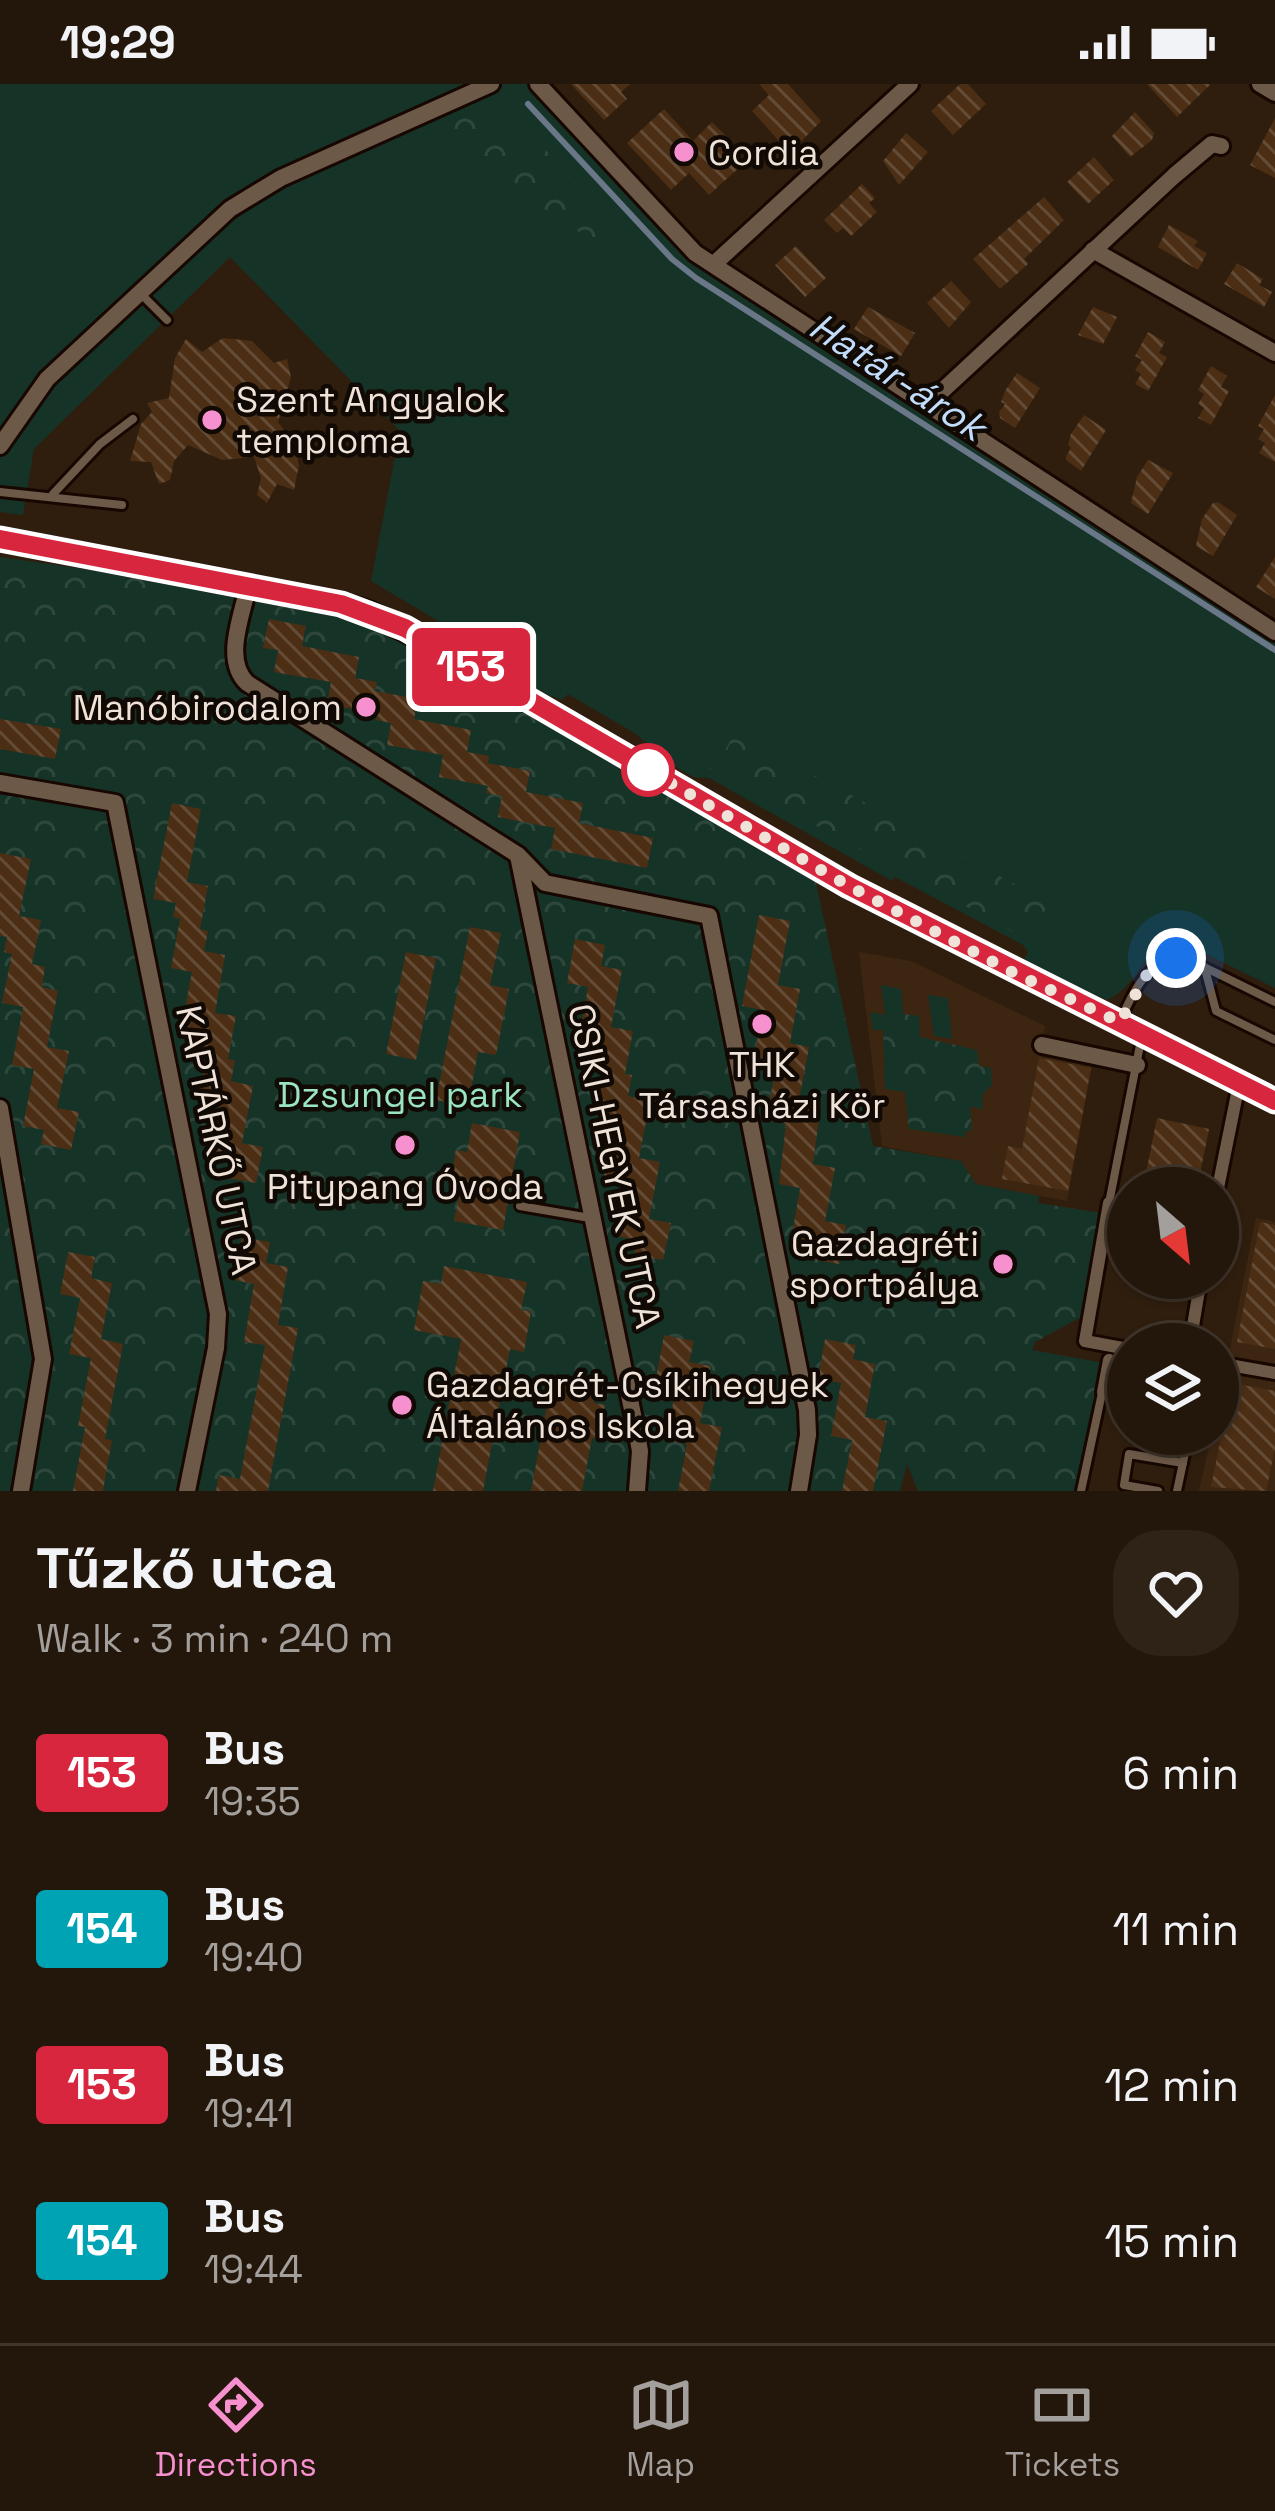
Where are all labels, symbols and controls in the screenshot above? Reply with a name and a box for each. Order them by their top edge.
text: 19:29 [60,14,176,71]
place label: Cordia [708,130,819,176]
marker: Cordia [671,139,697,165]
water label: Határ-árok [800,301,998,454]
place label: Szent Angyalok temploma [236,377,505,464]
marker: Szent Angyalok temploma [199,407,225,433]
line badge: 153 [402,628,540,706]
text: 153 [436,640,506,693]
place label: Manóbirodalom [73,685,342,731]
marker: Manóbirodalom [353,694,379,720]
unlabelled marker [623,745,673,795]
your location [1146,928,1206,988]
street label: CSIKI-HEGYEK UTCA [557,1000,671,1333]
street label: KAPTÁRKŐ UTCA [165,1001,267,1279]
marker: THK Társasházi Kör [749,1011,775,1037]
place label: THK Társasházi Kör [639,1042,885,1129]
park label: Dzsungel park [277,1072,523,1118]
marker: Pitypang Óvoda [392,1132,418,1158]
place label: Pitypang Óvoda [267,1164,543,1210]
north arrow [1107,1167,1239,1299]
map controls [1107,1167,1239,1455]
place label: Gazdagréti sportpálya [789,1221,979,1308]
marker: Gazdagréti sportpálya [990,1251,1016,1277]
button: layers [1107,1323,1239,1455]
place label: Gazdagrét-Csíkihegyek Általános Iskola [426,1362,829,1449]
marker: Gazdagrét-Csíkihegyek Általános Iskola [389,1392,415,1418]
button: heart [1113,1530,1239,1656]
text: Tűzkő utca [36,1532,336,1605]
text: Walk · 3 min · 240 m [36,1614,393,1663]
text: Bus [204,1720,285,1777]
text: 6 min [1123,1745,1239,1802]
text: 153 [67,1746,137,1799]
text: 19:35 [204,1777,301,1826]
text: Bus [204,1876,285,1933]
text: 11 min [1113,1901,1239,1958]
text: 154 [67,1902,137,1955]
text: 19:40 [204,1933,303,1982]
text: Bus [204,2032,285,2089]
text: 12 min [1104,2057,1239,2114]
text: 153 [67,2058,137,2111]
text: 19:41 [204,2089,294,2138]
text: Bus [204,2188,285,2245]
text: 15 min [1104,2213,1239,2270]
text: 154 [67,2214,137,2267]
text: 19:44 [204,2245,303,2294]
tab: Directions [155,2372,317,2486]
tab: Map [626,2372,695,2486]
tab: Tickets [1005,2372,1120,2486]

